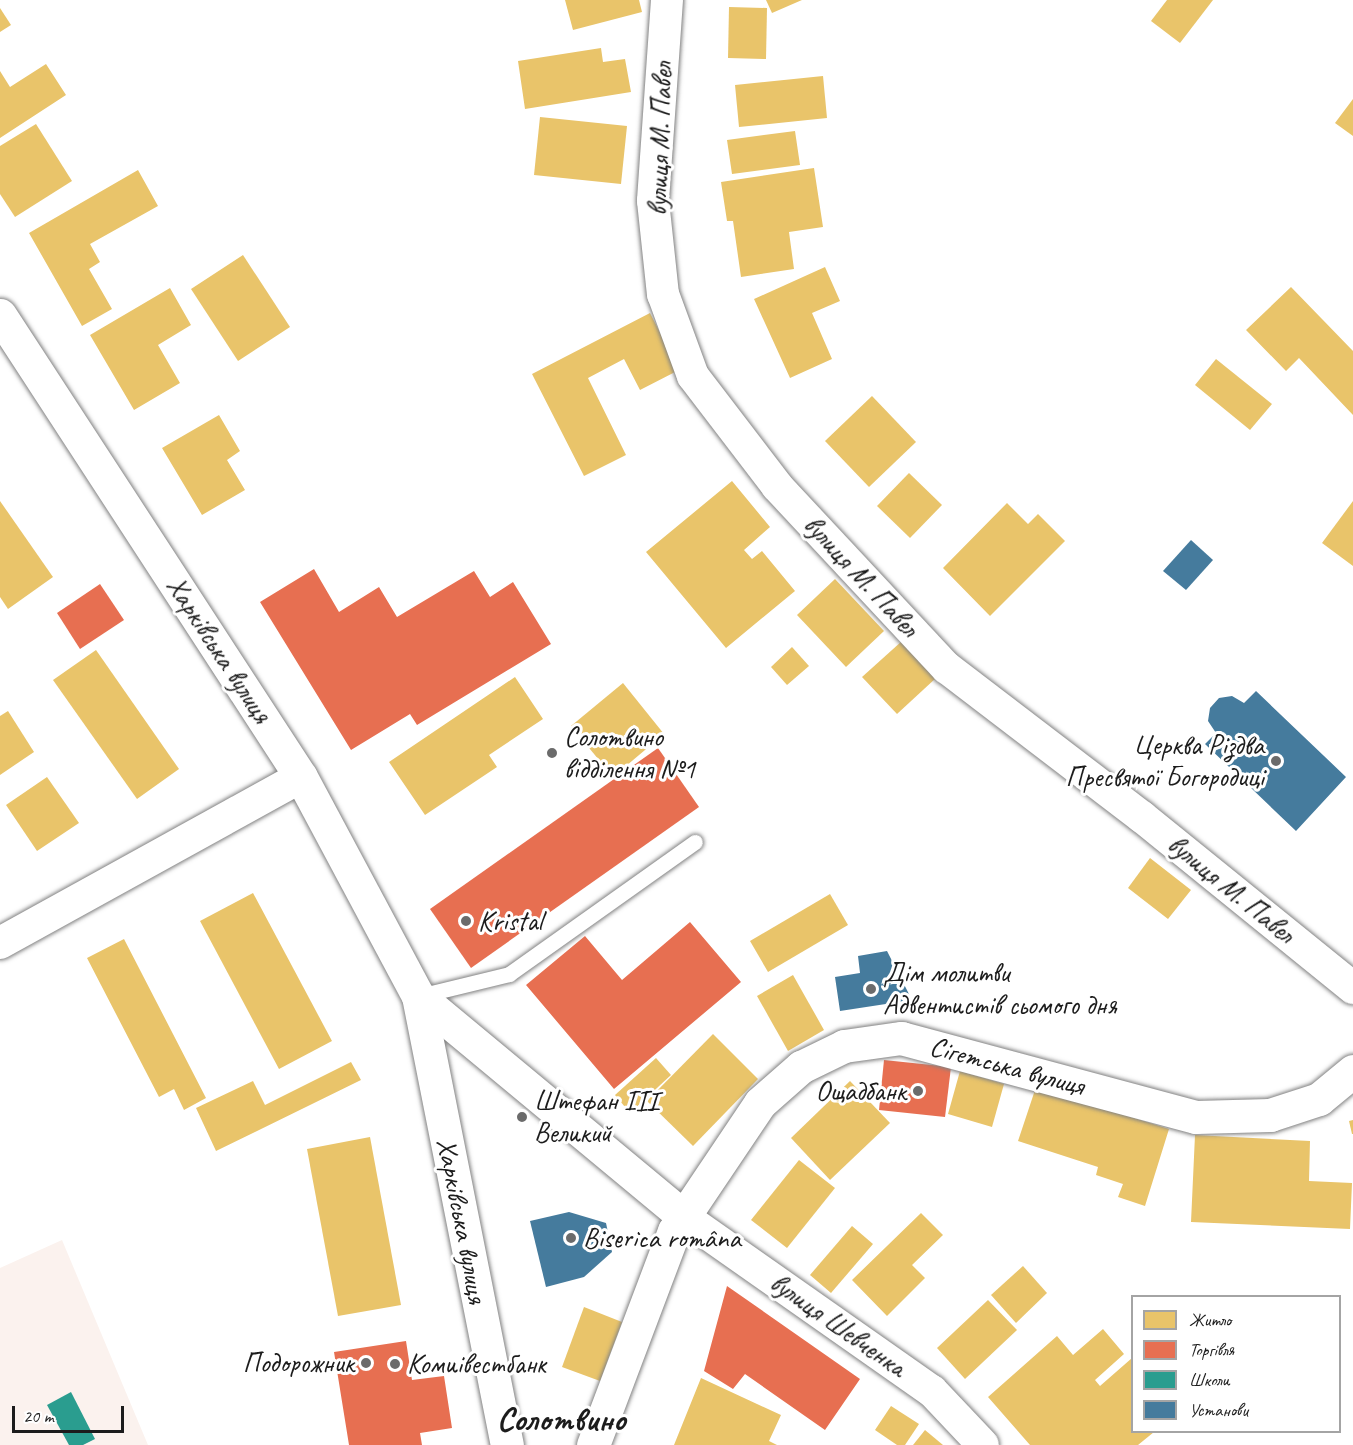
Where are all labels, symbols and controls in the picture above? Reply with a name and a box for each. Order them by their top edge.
street label: вулиця М. Павел [641,62,679,216]
street label: вулиця М. Павел [796,508,926,644]
street label: Харківська вулиця [159,570,279,730]
place label: Солотвино відділення №1 [564,720,695,786]
place label: Церква Різдва Пресвятої Богородиці [1065,728,1264,794]
marker: Солотвино відділення №1 [545,746,559,760]
marker: Церква Різдва Пресвятої Богородиці [1269,754,1283,768]
street label: вулиця М. Павел [1161,828,1301,950]
place label: Kristal [478,904,542,938]
marker: Kristal [459,914,473,928]
place label: Дім молитви Адвентистів сьомого дня [883,956,1116,1022]
marker: Дім молитви Адвентистів сьомого дня [864,982,878,996]
street label: Сігетська вулиця [925,1029,1089,1103]
place label: Ощадбанк [816,1074,906,1108]
place label: Штефан III Великий [534,1084,658,1150]
marker: Ощадбанк [911,1084,925,1098]
marker: Штефан III Великий [515,1110,529,1124]
street label: Харківська вулиця [429,1135,495,1307]
place label: Biserica româna [583,1221,741,1255]
marker: Biserica româna [564,1231,578,1245]
street label: вулиця Шевченка [764,1266,912,1384]
legend [1131,1295,1341,1433]
text: Житло [1189,1309,1231,1331]
text: Торгівля [1189,1339,1234,1361]
place label: Подорожник [243,1346,354,1380]
place label: Комиівестбанк [407,1347,546,1381]
marker: Подорожник [359,1356,373,1370]
marker: Комиівестбанк [388,1357,402,1371]
text: Школи [1189,1369,1230,1391]
scale bar [15,1394,128,1432]
district label: Солотвино [497,1399,625,1439]
text: Установи [1189,1399,1248,1421]
text: 20 m [23,1405,54,1427]

